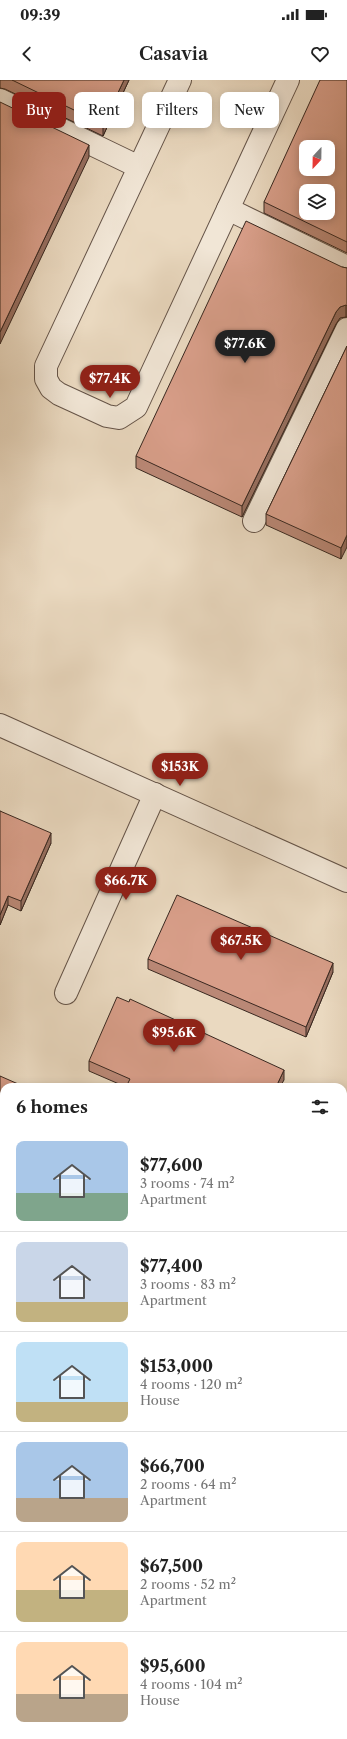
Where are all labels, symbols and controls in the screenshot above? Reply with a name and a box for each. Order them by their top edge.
text: 09:39 [20,5,60,24]
icon: back [16,43,38,65]
text: Casavia [139,43,208,65]
icon: heart [309,43,331,65]
chip: Buy [12,92,66,128]
chip: Rent [74,92,134,128]
chip: Filters [142,92,212,128]
chip: New [220,92,279,128]
north arrow [299,140,335,176]
map controls [299,140,335,220]
button: layers [299,184,335,220]
pin: $77.6K [212,330,278,364]
text: $77.6K [224,335,266,351]
pin: $77.4K [77,365,143,399]
text: $77.4K [89,370,131,386]
pin: $153K [152,753,208,787]
text: $153K [161,758,199,774]
pin: $66.7K [93,867,159,901]
text: $66.7K [104,872,148,888]
pin: $67.5K [208,927,274,961]
text: $67.5K [220,932,262,948]
pin: $95.6K [141,1019,207,1053]
text: $95.6K [152,1024,196,1040]
icon: filters [309,1096,331,1118]
text: 6 homes [16,1097,88,1117]
text: $77,600 [140,1155,203,1175]
icon: home [48,1157,96,1205]
text: 3 rooms · 74 m² [140,1175,235,1191]
text: Apartment [140,1191,207,1207]
text: $77,400 [140,1256,203,1276]
icon: home [48,1258,96,1306]
text: 3 rooms · 83 m² [140,1276,236,1292]
text: Apartment [140,1292,207,1308]
text: $153,000 [140,1356,213,1376]
icon: home [48,1358,96,1406]
text: 4 rooms · 120 m² [140,1376,243,1392]
text: House [140,1392,180,1408]
text: $66,700 [140,1456,205,1476]
icon: home [48,1458,96,1506]
text: 2 rooms · 64 m² [140,1476,237,1492]
text: Apartment [140,1492,207,1508]
text: $67,500 [140,1556,203,1576]
icon: home [48,1558,96,1606]
text: 2 rooms · 52 m² [140,1576,236,1592]
text: Apartment [140,1592,207,1608]
text: $95,600 [140,1656,206,1676]
icon: home [48,1658,96,1706]
text: 4 rooms · 104 m² [140,1676,243,1692]
text: House [140,1692,180,1708]

